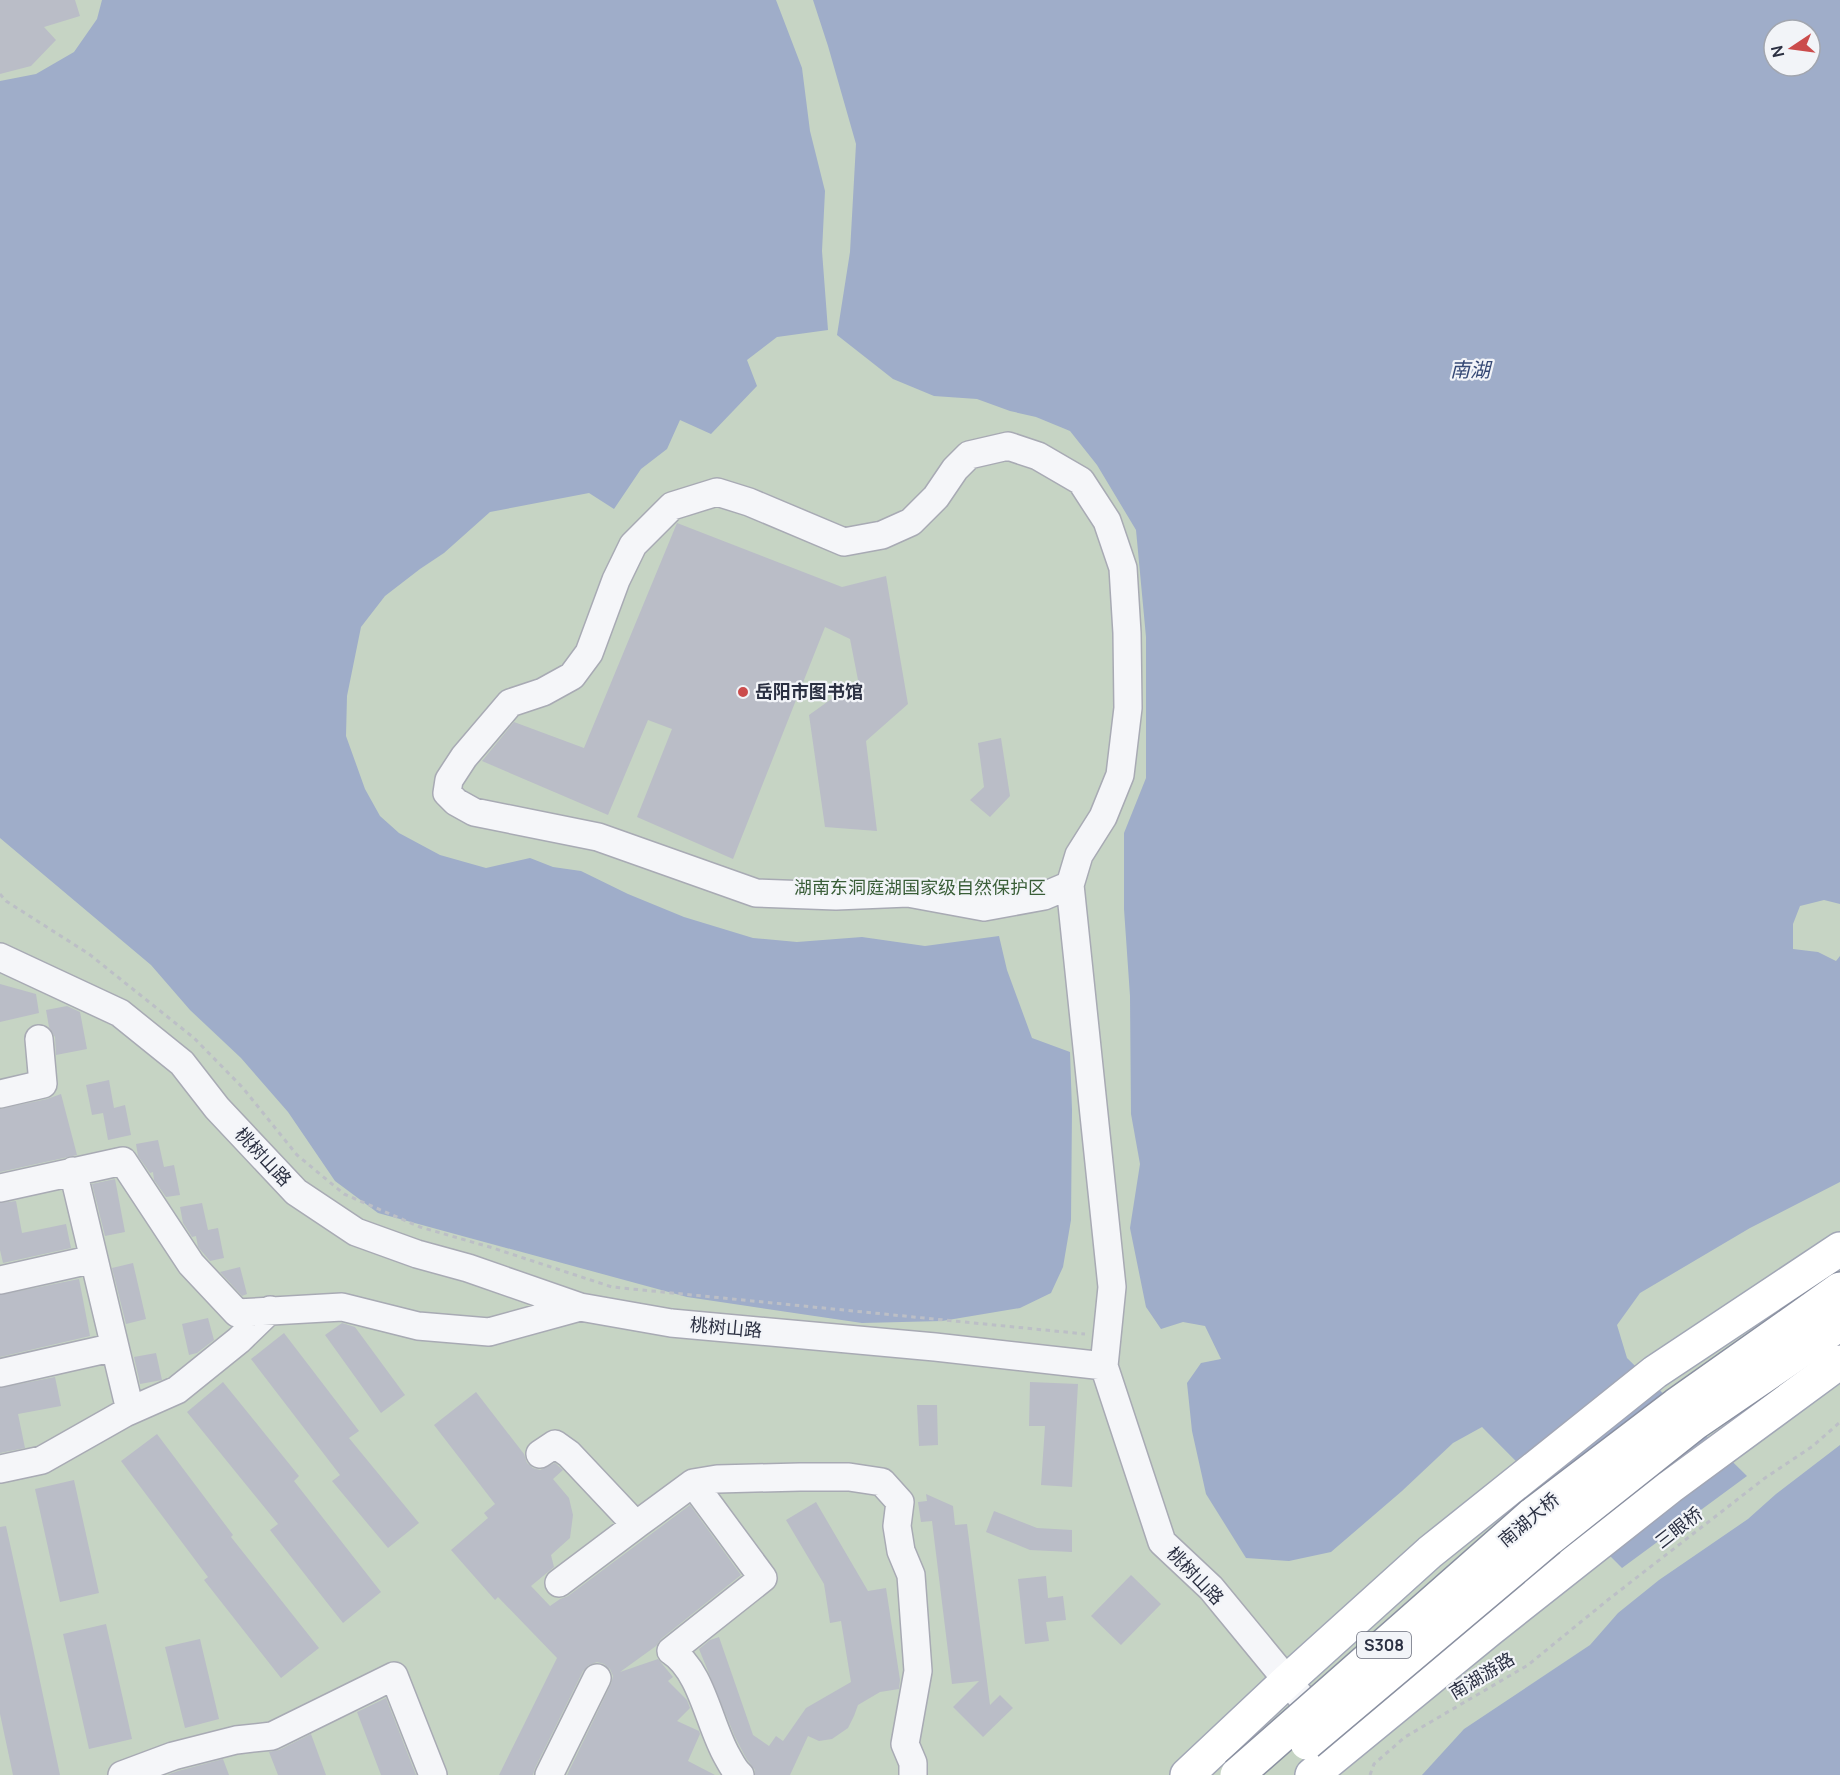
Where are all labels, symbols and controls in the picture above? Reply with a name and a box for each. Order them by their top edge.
north arrow [1762,18,1822,78]
text: N [1765,43,1789,59]
water label: 南湖 [1450,356,1493,383]
place label: 岳阳市图书馆 [755,679,863,703]
marker: 岳阳市图书馆 [736,685,750,699]
park label: 湖南东洞庭湖国家级自然保护区 [794,875,1046,899]
street label: 桃树山路 [230,1122,297,1191]
street label: 桃树山路 [689,1312,763,1342]
street label: 南湖大桥 [1493,1487,1564,1552]
street label: 三眼桥 [1650,1501,1707,1553]
street label: 桃树山路 [1162,1541,1229,1610]
road number: S308 [1357,1632,1411,1658]
street label: 南湖游路 [1444,1646,1519,1704]

